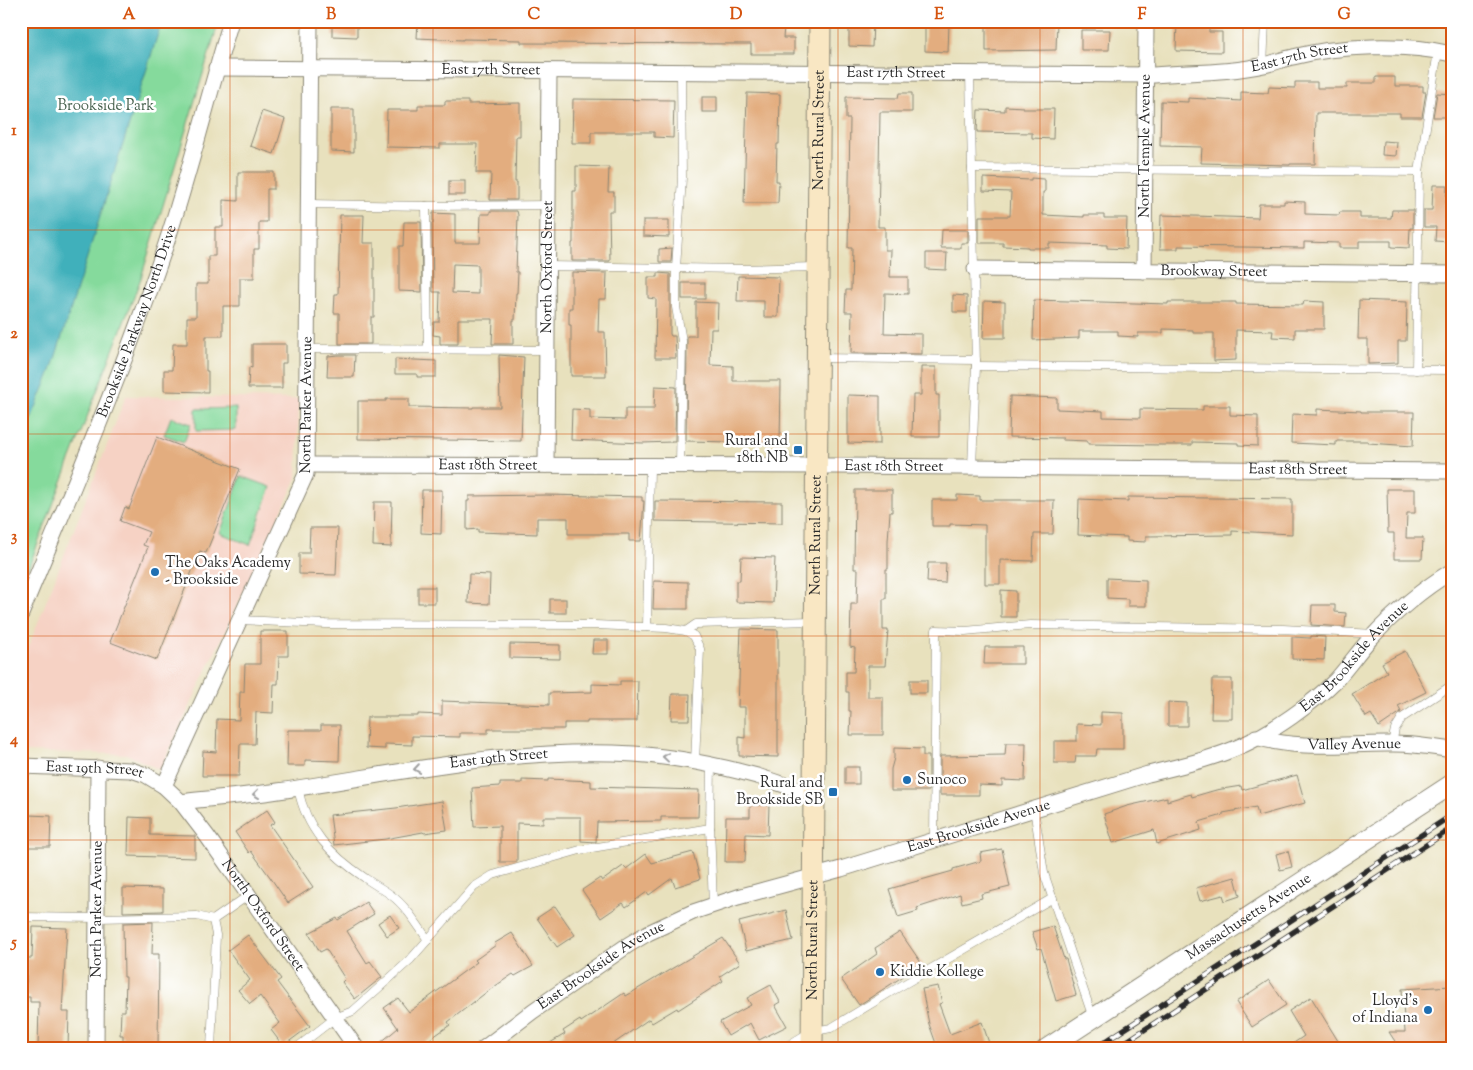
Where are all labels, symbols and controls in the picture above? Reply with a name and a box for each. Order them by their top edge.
text: A [123,4,136,27]
text: B [326,4,336,27]
text: C [528,4,541,27]
text: D [730,4,743,27]
text: E [934,4,944,27]
text: F [1138,4,1147,27]
text: G [1337,4,1351,27]
street label: East 17th Street [1249,38,1349,78]
street label: East 17th Street [442,59,540,81]
street label: East 17th Street [846,62,945,84]
street label: North Rural Street [808,70,830,190]
street label: North Temple Avenue [1134,74,1156,218]
park label: Brookside Park [58,96,154,117]
text: 1 [11,120,17,143]
street label: North Oxford Street [537,200,559,334]
street label: Brookside Parkway North Drive [92,222,182,421]
street label: Brookway Street [1160,260,1267,283]
text: 2 [10,323,18,346]
street label: North Parker Avenue [296,336,318,473]
place label: Rural and 18th NB [725,431,789,469]
marker: Rural and 18th NB [792,444,804,456]
street label: East 18th Street [439,455,537,476]
street label: East 18th Street [845,456,943,477]
street label: East 18th Street [1248,459,1347,481]
street label: North Rural Street [805,475,827,595]
text: 3 [11,526,18,549]
place label: The Oaks Academy - Brookside [165,553,292,591]
marker: The Oaks Academy - Brookside [149,566,161,578]
street label: East Brookside Avenue [1296,596,1413,717]
text: 4 [9,729,18,752]
street label: Valley Avenue [1307,733,1401,756]
street label: East 19th Street [449,743,549,774]
one-way arrow [661,752,669,763]
street label: East 19th Street [45,756,147,784]
one-way arrow [412,763,420,774]
place label: Sunoco [917,770,967,791]
place label: Rural and Brookside SB [736,773,824,811]
marker: Sunoco [901,774,913,786]
marker: Rural and Brookside SB [827,786,839,798]
one-way arrow [252,788,260,799]
street label: East Brookside Avenue [905,794,1053,858]
street label: North Parker Avenue [86,840,108,978]
street label: North Oxford Street [216,855,310,976]
street label: Massachusetts Avenue [1182,868,1315,965]
street label: North Rural Street [802,880,824,1000]
street label: East Brookside Avenue [533,916,668,1015]
text: 5 [9,932,17,955]
place label: Kiddie Kollege [890,962,984,983]
marker: Kiddie Kollege [874,966,886,978]
place label: Lloyd's of Indiana [1352,991,1418,1029]
marker: Lloyd's of Indiana [1422,1004,1434,1016]

